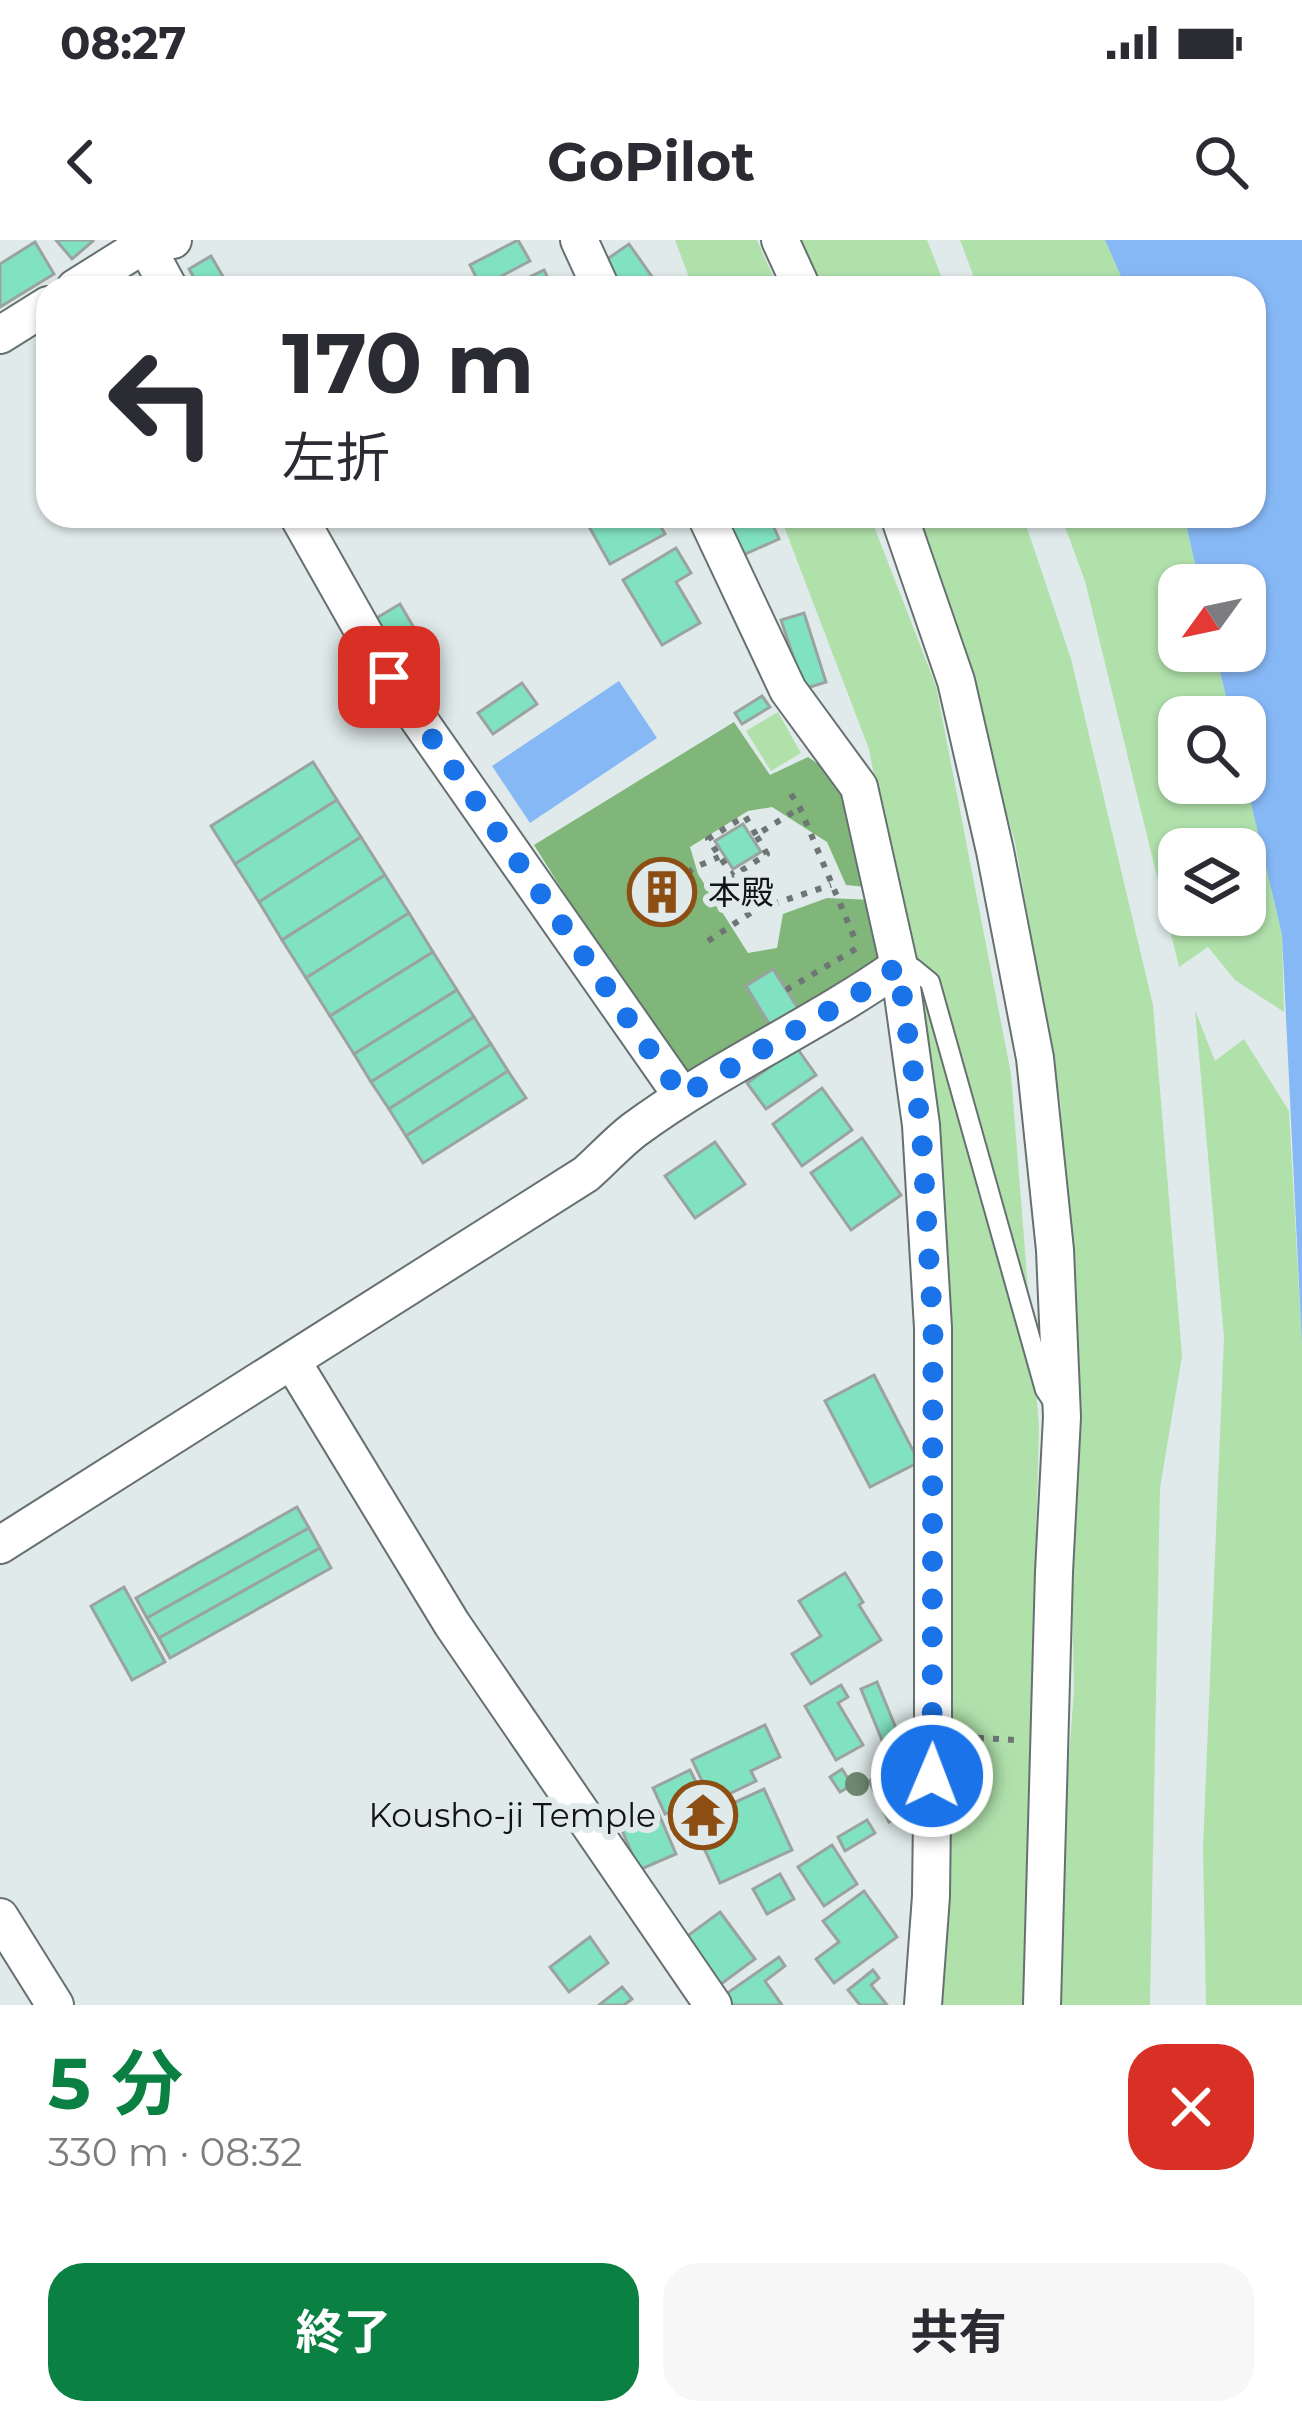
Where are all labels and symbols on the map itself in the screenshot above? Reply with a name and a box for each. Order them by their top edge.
north arrow [1158,564,1266,672]
pin [338,626,440,728]
building icon: 本殿 [627,857,697,927]
place label: 本殿 [708,872,774,912]
position arrow [869,1713,995,1839]
temple icon: Kousho-ji Temple [668,1780,738,1850]
place label: Kousho-ji Temple [369,1795,656,1835]

